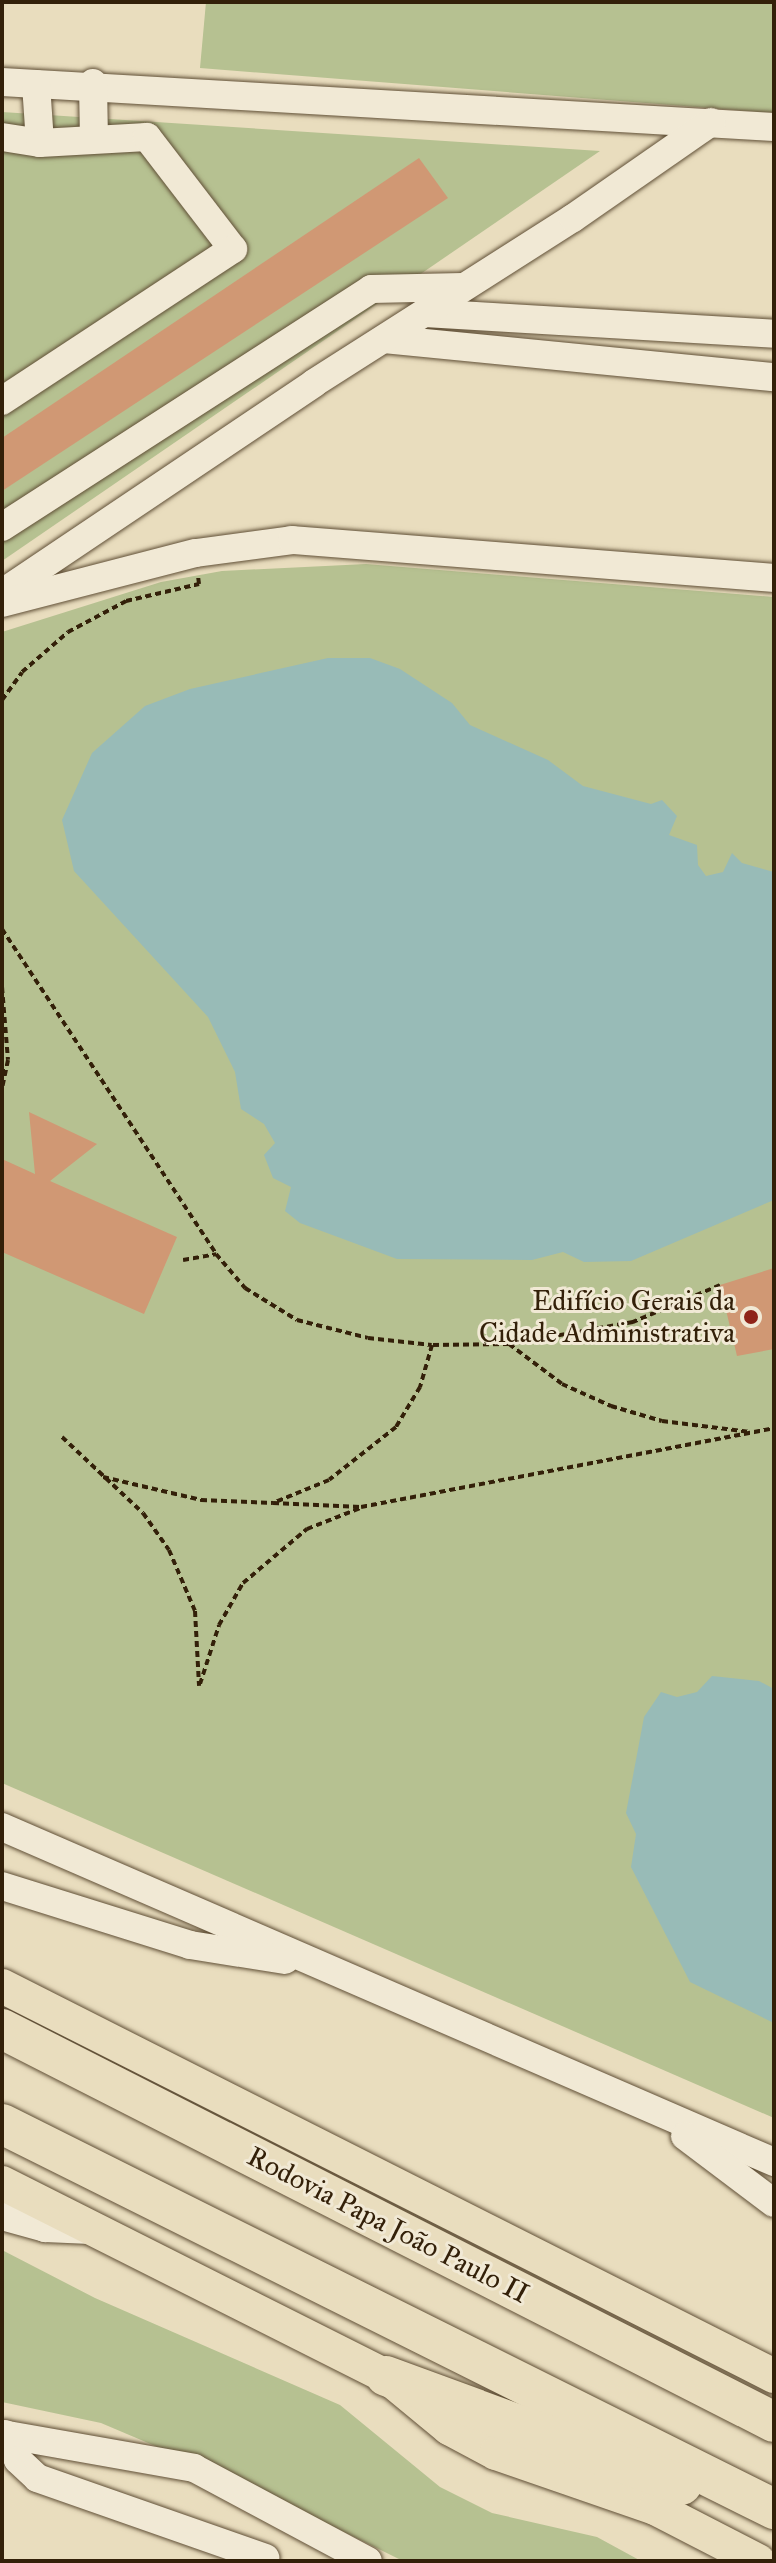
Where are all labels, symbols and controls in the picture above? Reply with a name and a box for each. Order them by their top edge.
place label: Edifício Gerais da Cidade Administrativa [479,1284,735,1350]
marker: Edifício Gerais da Cidade Administrativa [742,1308,760,1326]
street label: Rodovia Papa João Paulo II [242,2139,534,2311]

